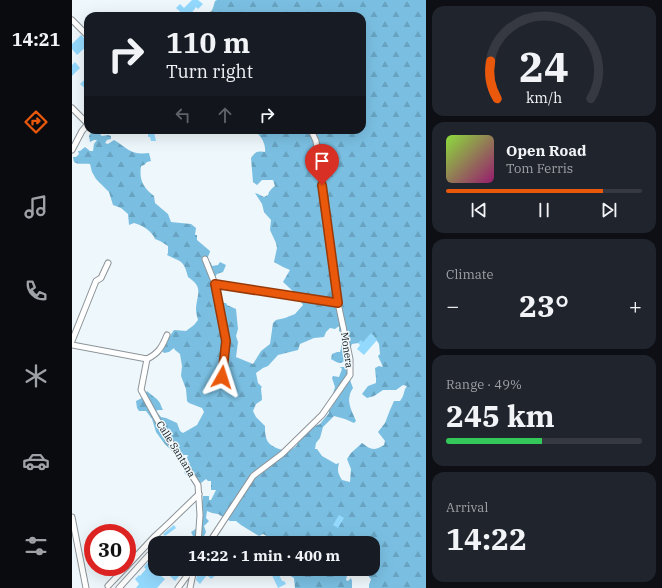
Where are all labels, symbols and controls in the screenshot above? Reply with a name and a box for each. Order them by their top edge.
text: 110 m [166,24,250,61]
text: 14:21 [12,28,60,51]
icon: right [100,28,152,80]
text: 24 [519,39,569,93]
text: Turn right [166,60,253,83]
text: km/h [526,88,562,107]
icon: left [172,104,194,126]
icon: ahead [214,104,236,126]
icon: right [256,104,278,126]
icon: directions [22,108,50,136]
text: Open Road [506,141,586,160]
pin [305,144,339,185]
icon: arrive [311,150,333,172]
text: Tom Ferris [506,160,573,177]
icon: music [22,193,50,221]
icon: previous [468,199,490,221]
icon: pause [533,199,555,221]
icon: next [598,199,620,221]
text: Climate [446,266,493,283]
icon: phone [22,277,50,305]
text: 23° [519,286,569,325]
text: − [446,291,459,320]
text: + [629,291,642,320]
street label: Monera [338,331,356,369]
position arrow [201,356,243,398]
icon: climate [22,362,50,390]
text: Range · 49% [446,376,522,393]
text: 245 km [446,396,555,435]
street label: Calle Santana [154,418,199,480]
icon: car [22,447,50,475]
text: Arrival [446,499,488,516]
text: 14:22 [446,519,527,558]
speed limit sign: 30 [84,524,136,576]
icon: filters [22,532,50,560]
text: 14:22 · 1 min · 400 m [188,546,340,565]

